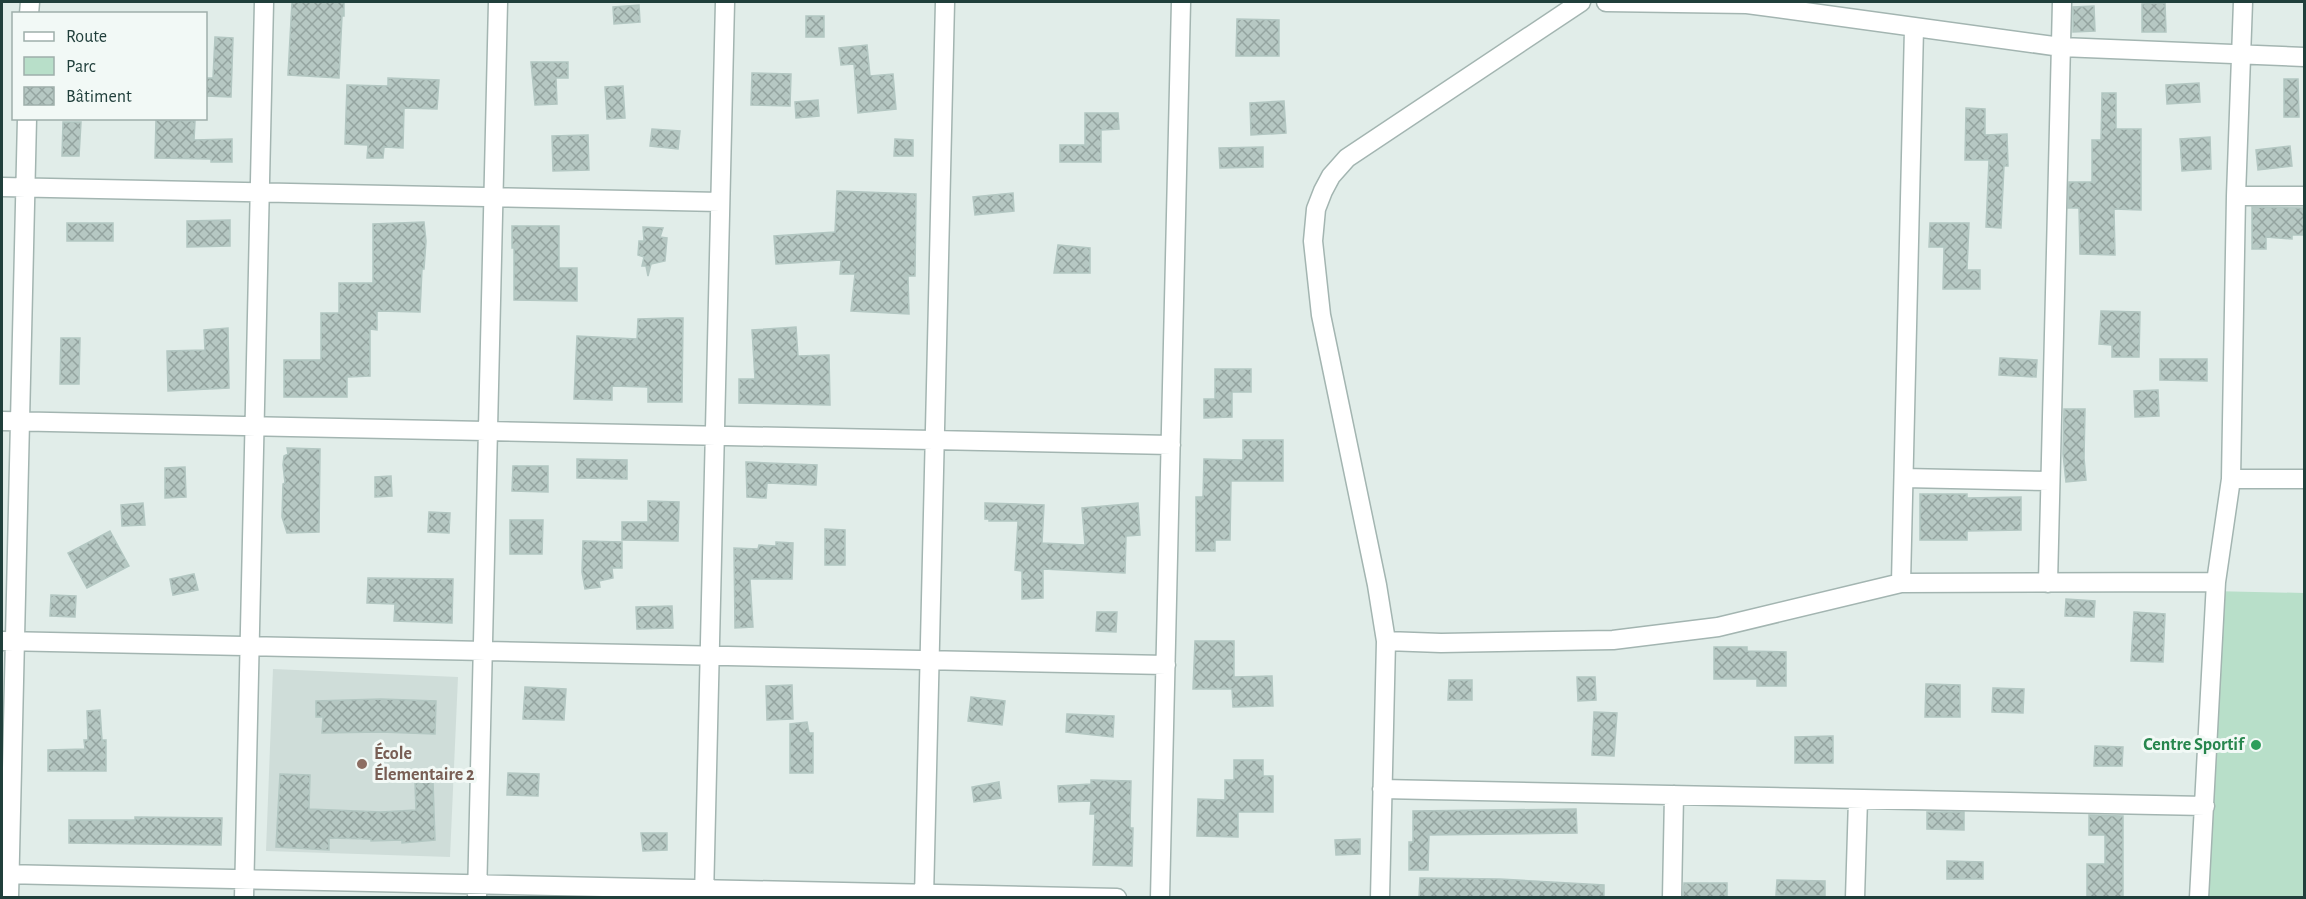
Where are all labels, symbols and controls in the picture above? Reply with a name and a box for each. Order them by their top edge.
legend [12,12,207,120]
text: Route [66,28,107,46]
text: Parc [66,58,96,76]
text: Bâtiment [66,88,132,106]
place label: Centre Sportif [2143,736,2246,754]
marker: Centre Sportif [2249,738,2263,752]
place label: École Élementaire 2 [374,742,475,784]
marker: École Élementaire 2 [355,757,369,771]

